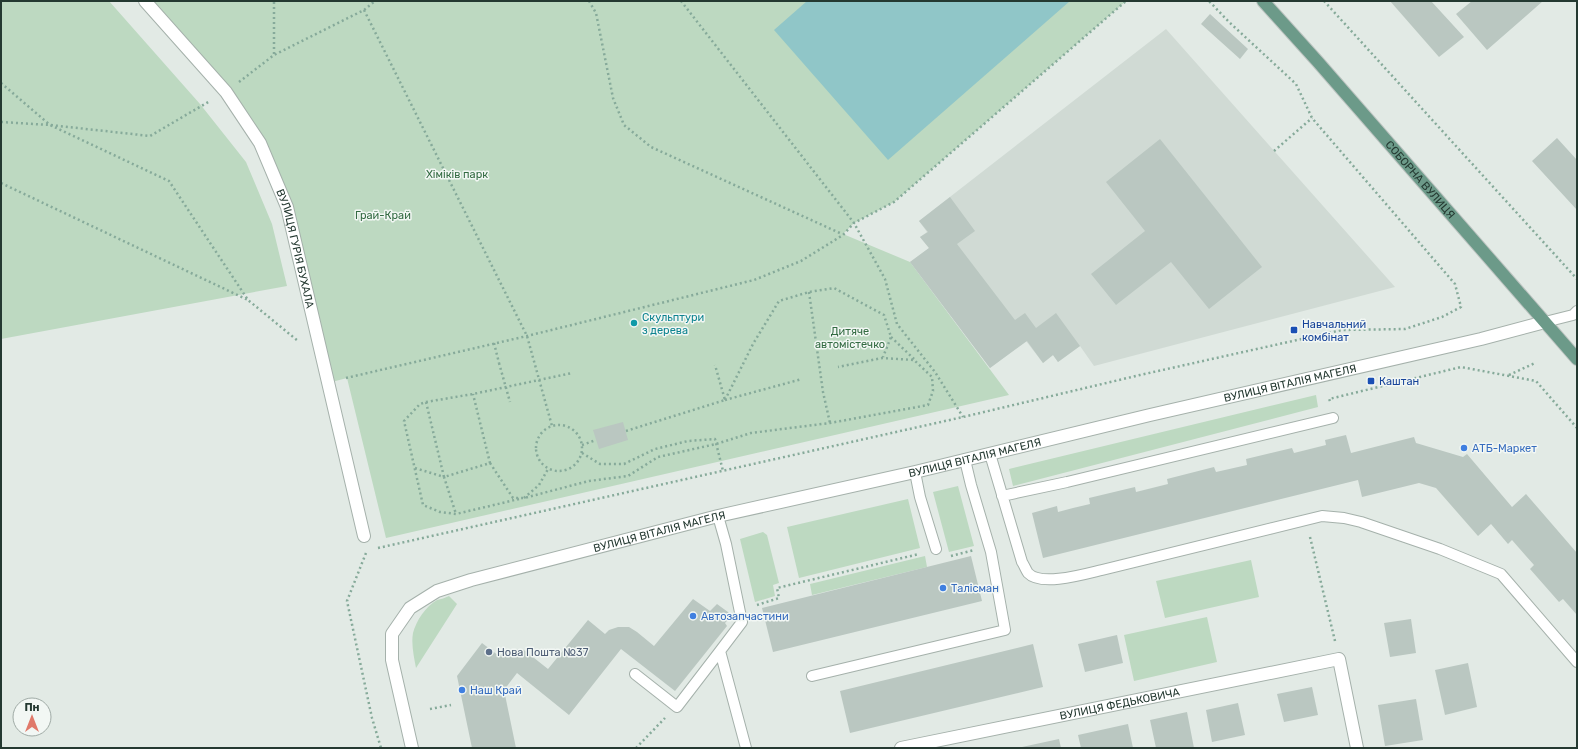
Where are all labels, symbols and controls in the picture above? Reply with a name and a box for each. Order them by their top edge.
street label: СОБОРНА ВУЛИЦЯ [1383,138,1458,221]
park label: Хіміків парк [426,168,488,181]
street label: ВУЛИЦЯ ГУРІЯ БУХАЛА [274,187,317,310]
park label: Грай-Край [355,209,411,222]
place label: Скульптури з дерева [642,311,704,337]
marker: Скульптури з дерева [629,318,639,328]
place label: Навчальний комбінат [1302,318,1366,344]
park label: Дитяче автомістечко [815,325,885,351]
marker: Навчальний комбінат [1289,325,1299,335]
street label: ВУЛИЦЯ ВІТАЛІЯ МАГЕЛЯ [1222,361,1358,404]
place label: Каштан [1379,375,1419,388]
marker: Каштан [1366,376,1376,386]
street label: ВУЛИЦЯ ВІТАЛІЯ МАГЕЛЯ [907,435,1042,480]
place label: АТБ-Маркет [1472,442,1537,455]
marker: АТБ-Маркет [1459,443,1469,453]
street label: ВУЛИЦЯ ВІТАЛІЯ МАГЕЛЯ [592,508,727,555]
place label: Талісман [951,582,999,595]
marker: Талісман [938,583,948,593]
place label: Автозапчастини [701,610,789,623]
marker: Автозапчастини [688,611,698,621]
place label: Нова Пошта №37 [497,646,589,659]
marker: Нова Пошта №37 [484,647,494,657]
place label: Наш Край [470,684,522,697]
marker: Наш Край [457,685,467,695]
street label: ВУЛИЦЯ ФЕДЬКОВИЧА [1058,685,1181,722]
north arrow [12,697,52,737]
text: Пн [24,701,40,714]

